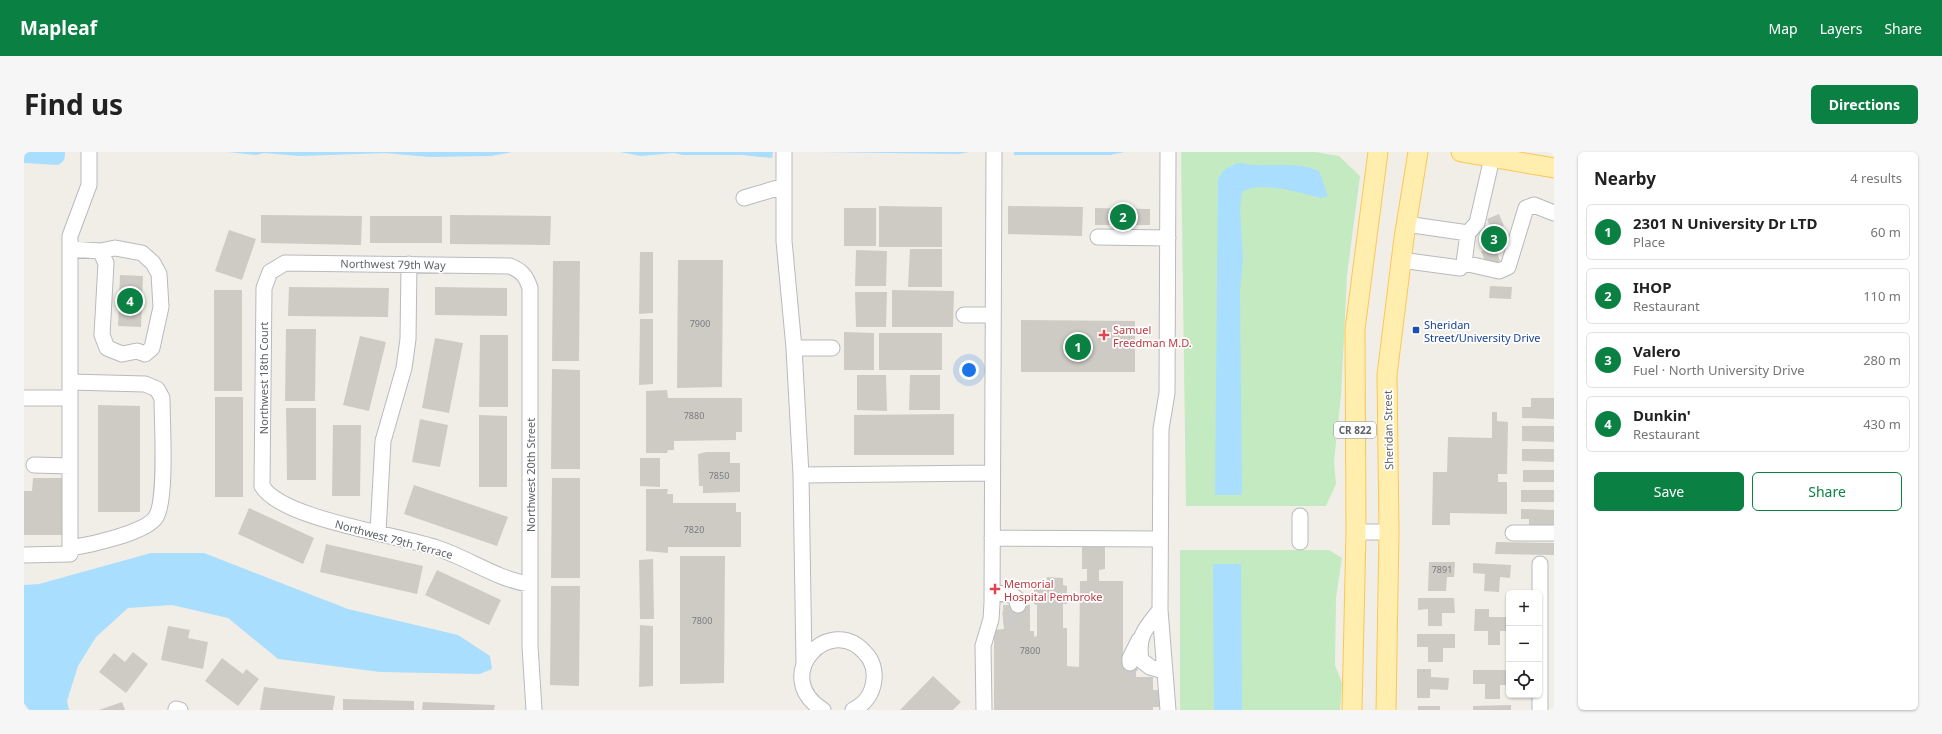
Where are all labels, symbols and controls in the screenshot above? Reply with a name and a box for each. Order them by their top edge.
text: Mapleaf [20,15,97,41]
text: Map [1769,19,1798,38]
text: Layers [1820,19,1862,38]
text: Share [1884,19,1922,38]
text: Find us [24,85,123,123]
button: Directions [1811,85,1918,124]
text: Nearby [1594,167,1656,190]
text: 4 results [1850,169,1902,187]
pin: 2 [1110,202,1136,232]
text: 2301 N University Dr LTD [1633,213,1817,233]
text: 1 [1604,223,1612,241]
text: 60 m [1871,223,1901,241]
pin: 3 [1481,224,1507,254]
text: Place [1633,233,1665,251]
street label: Northwest 79th Way [340,256,446,272]
text: IHOP [1633,277,1672,297]
pin: 4 [117,286,143,316]
text: 2 [1604,287,1612,305]
text: 110 m [1863,287,1901,305]
text: Restaurant [1633,297,1700,315]
house number: 7900 [690,317,710,330]
place label: Sheridan Street/University Drive [1424,317,1541,345]
street label: Northwest 18th Court [256,322,271,434]
place label: Samuel Freedman M.D. [1113,322,1192,350]
marker: Sheridan Street/University Drive [1411,325,1421,335]
marker: Samuel Freedman M.D. [1098,329,1110,341]
pin: 1 [1065,332,1091,362]
text: Valero [1633,341,1681,361]
text: 3 [1604,351,1612,369]
text: 280 m [1863,351,1901,369]
your location [959,360,979,380]
text: Fuel · North University Drive [1633,361,1805,379]
street label: Sheridan Street [1380,390,1396,470]
text: Dunkin' [1633,405,1691,425]
house number: 7880 [684,409,704,422]
text: 4 [1604,415,1612,433]
text: 430 m [1863,415,1901,433]
street label: Northwest 20th Street [523,418,538,532]
road number: CR 822 [1334,422,1376,438]
text: Restaurant [1633,425,1700,443]
house number: 7850 [709,469,729,482]
button: Save [1594,472,1744,511]
button: Share [1752,472,1902,511]
street label: Northwest 79th Terrace [333,516,455,562]
house number: 7820 [684,523,704,536]
house number: 7891 [1432,563,1452,576]
place label: Memorial Hospital Pembroke [1004,576,1102,604]
marker: Memorial Hospital Pembroke [989,583,1001,595]
map controls [1506,590,1542,698]
button: + [1506,590,1542,626]
house number: 7800 [692,614,712,627]
button: − [1506,626,1542,662]
house number: 7800 [1020,644,1040,657]
button: locate [1506,662,1542,698]

